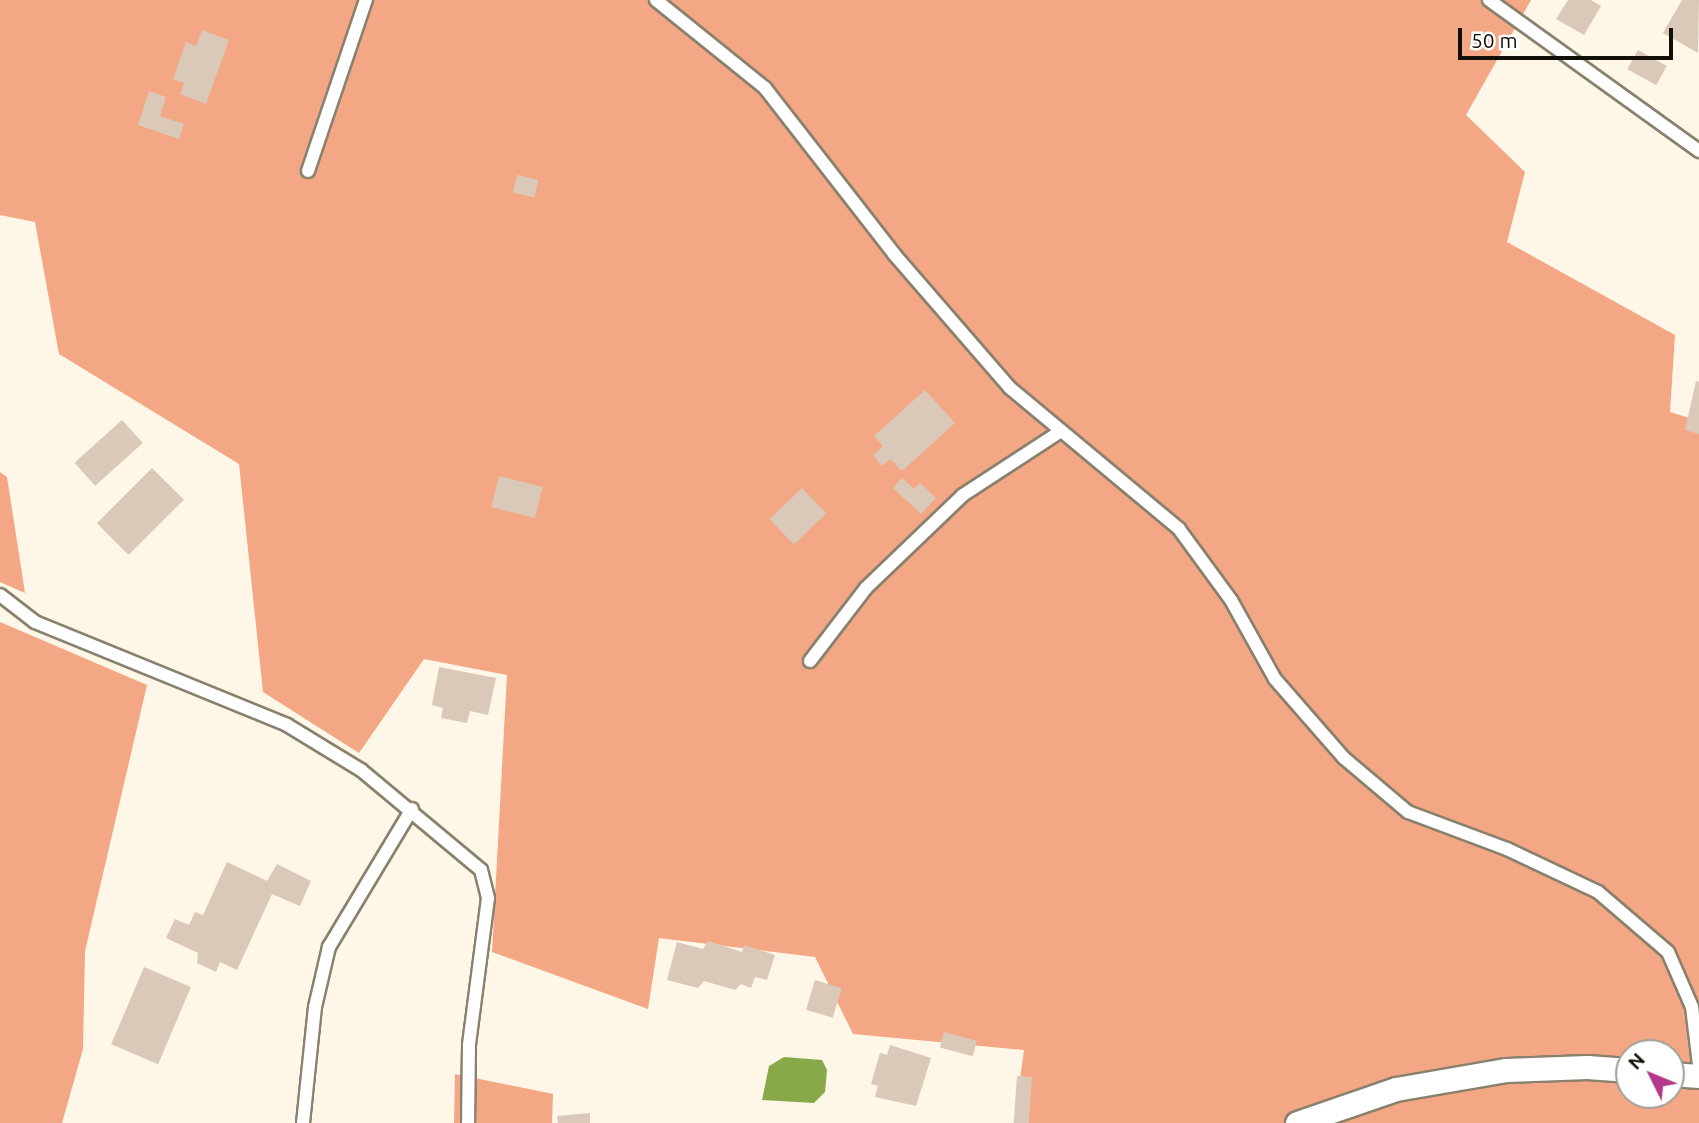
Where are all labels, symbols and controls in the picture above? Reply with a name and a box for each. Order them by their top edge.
scale bar [1461,14,1676,58]
text: 50 m [1471,28,1518,52]
north arrow [1615,1039,1685,1109]
text: N [1623,1048,1649,1074]

